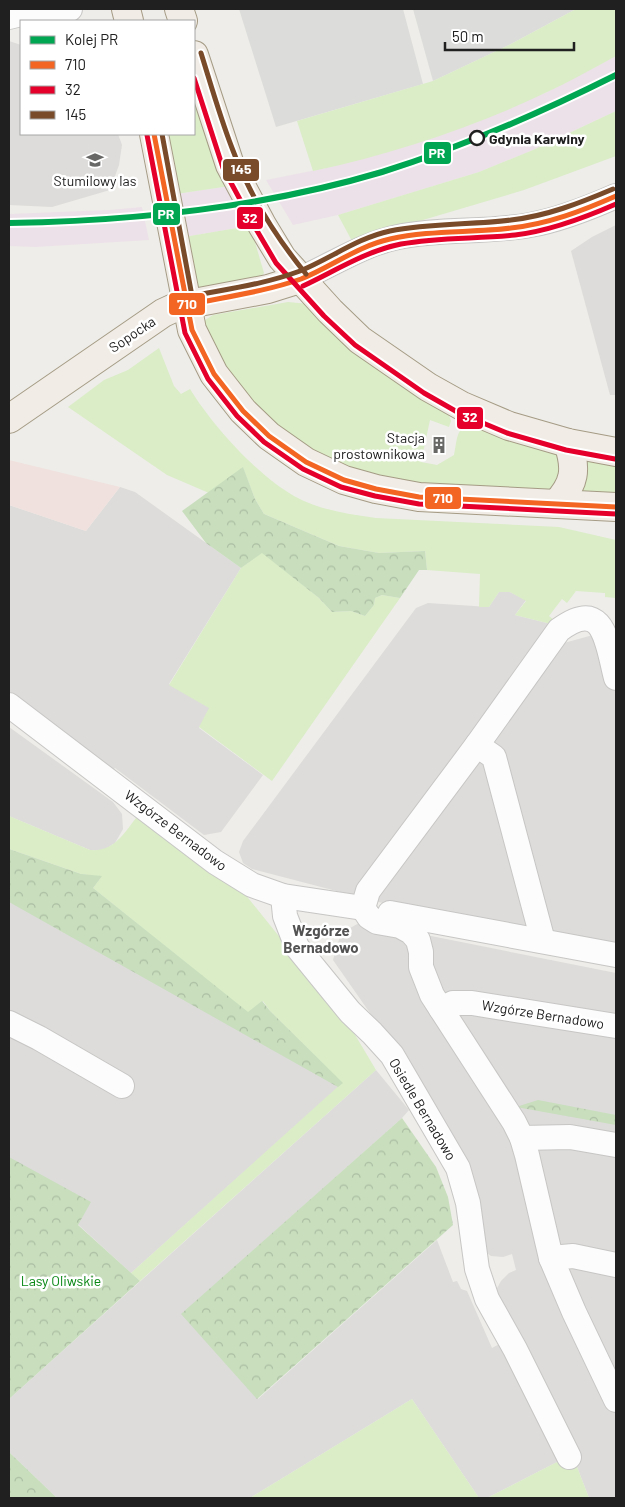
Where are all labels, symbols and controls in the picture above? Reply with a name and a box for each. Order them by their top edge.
legend [20,20,195,135]
scale bar [445,20,574,52]
text: 50 m [452,27,484,45]
text: Kolej PR [65,30,118,48]
text: 710 [65,55,86,73]
text: 32 [65,80,81,98]
text: 145 [65,105,86,123]
marker: Gdynia Karwiny [469,130,485,146]
place label: Gdynia Karwiny [489,130,585,147]
line badge: PR [423,141,452,165]
text: PR [429,144,446,161]
school or university icon: Stumilowy las [85,150,105,170]
line badge: 145 [222,158,260,182]
text: 145 [231,160,252,177]
place label: Stumilowy las [54,172,137,189]
line badge: PR [152,202,181,226]
text: PR [158,205,175,222]
line badge: 32 [236,206,264,230]
text: 32 [242,209,258,226]
line badge: 710 [168,292,206,316]
text: 710 [177,295,197,312]
street label: Sopocka [106,312,158,356]
line badge: 32 [456,406,484,430]
text: 32 [462,408,478,425]
place label: Stacja prostownikowa [333,429,425,462]
building icon: Stacja prostownikowa [429,435,449,455]
line badge: 710 [424,486,462,510]
text: 710 [433,489,453,506]
street label: Wzgórze Bernadowo [122,786,230,874]
district label: Wzgórze Bernadowo [283,921,359,956]
street label: Wzgórze Bernadowo [481,996,605,1032]
street label: Osiedle Bernadowo [386,1055,460,1163]
park label: Lasy Oliwskie [21,1272,101,1289]

